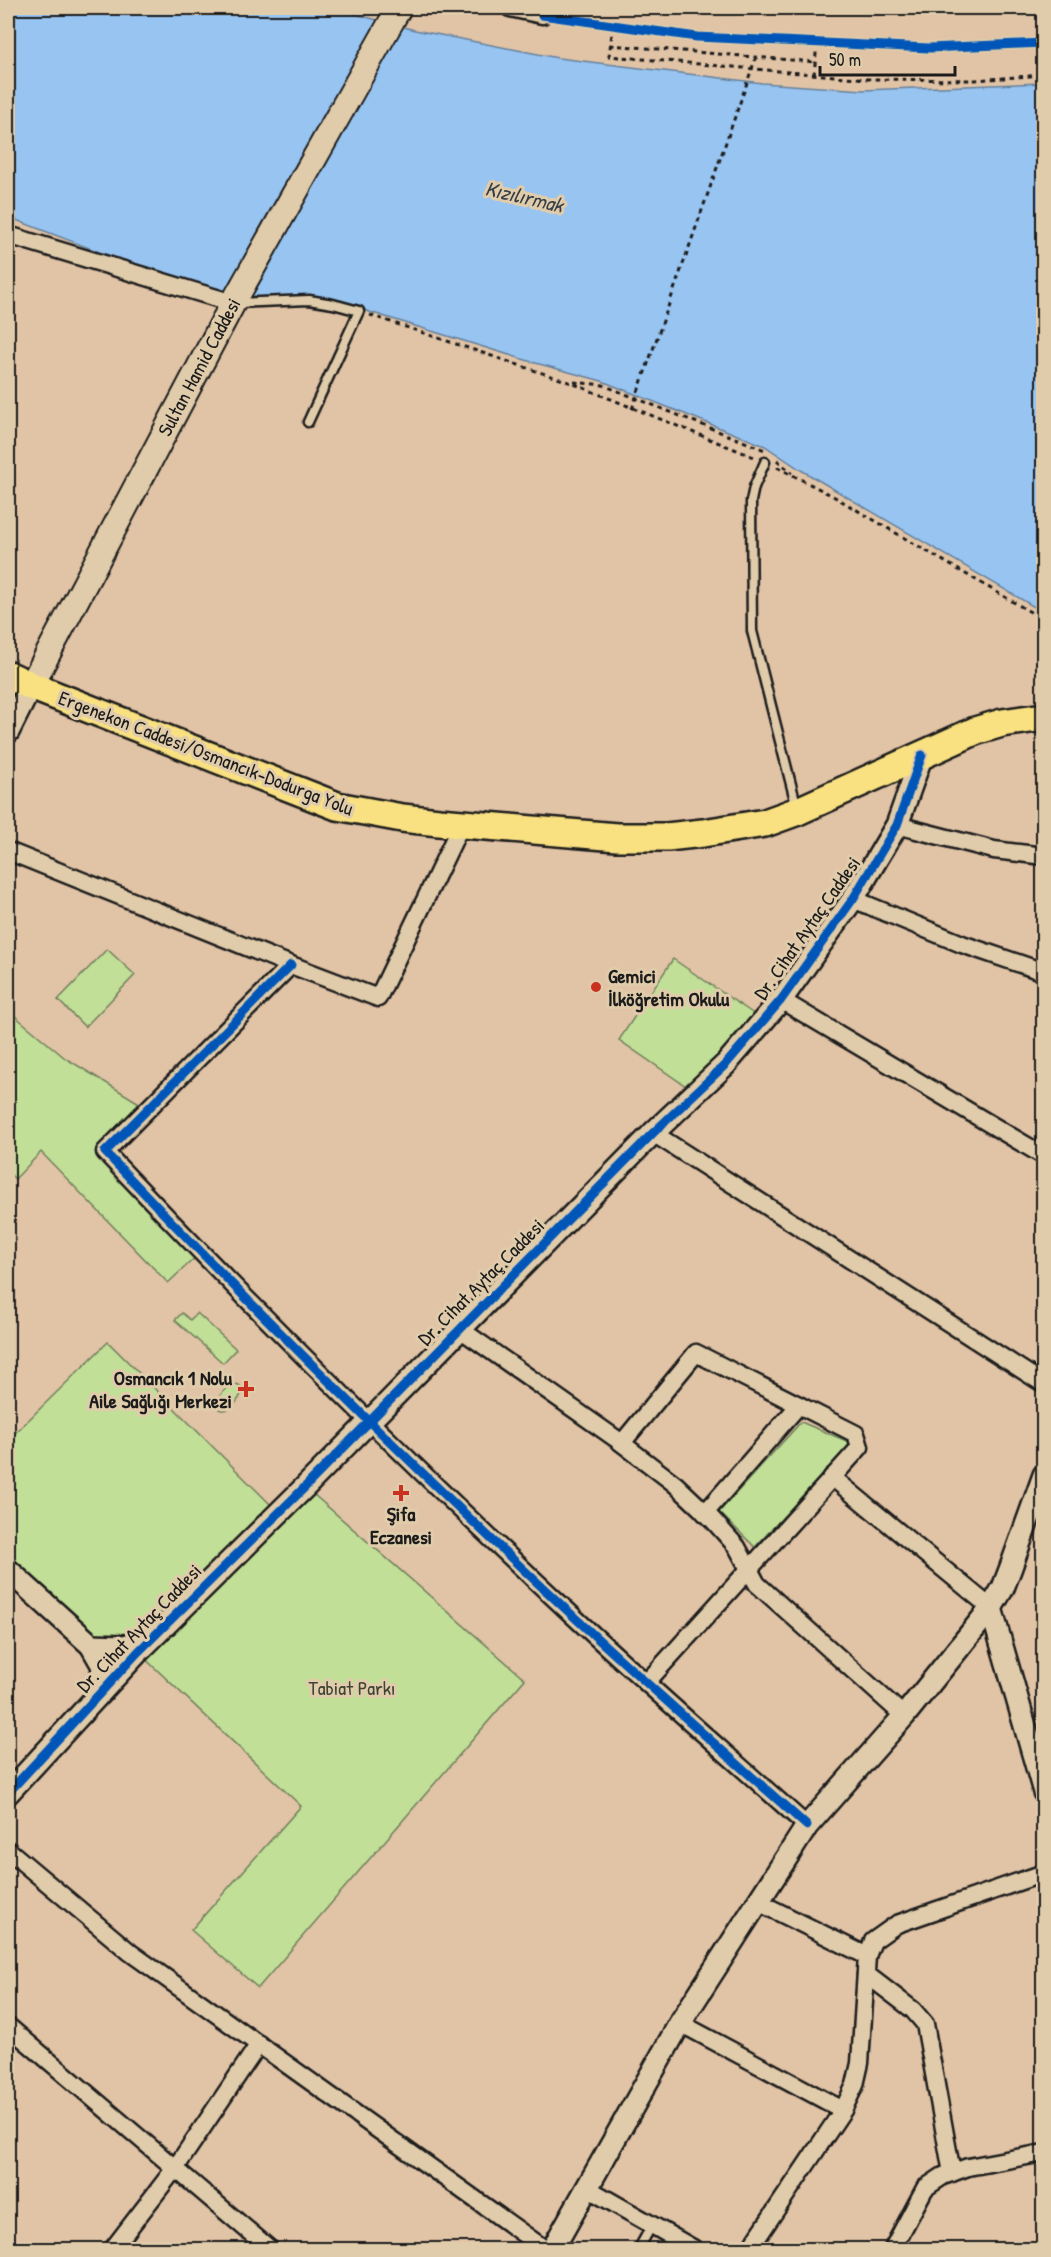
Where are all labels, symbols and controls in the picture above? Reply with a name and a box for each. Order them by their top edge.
scale bar [820,39,955,77]
text: 50 m [829,47,861,72]
water label: Kızılırmak [482,174,568,220]
street label: Sultan Hamid Caddesi [151,293,246,441]
street label: Ergenekon Caddesi/Osmancık-Dodurga Yolu [55,684,358,821]
street label: Dr. Cihat Aytaç Caddesi [747,851,866,1005]
place label: Gemici İlköğretim Okulu [608,962,730,1013]
marker: Gemici İlköğretim Okulu [589,980,603,994]
street label: Dr. Cihat Aytaç Caddesi [411,1212,550,1351]
place label: Osmancık 1 Nolu Aile Sağlığı Merkezi [89,1364,233,1415]
marker: Osmancık 1 Nolu Aile Sağlığı Merkezi [237,1380,255,1398]
marker: Şifa Eczanesi [394,1486,408,1500]
place label: Şifa Eczanesi [370,1500,432,1550]
street label: Dr. Cihat Aytaç Caddesi [70,1557,207,1698]
park label: Tabiat Parkı [308,1674,396,1701]

